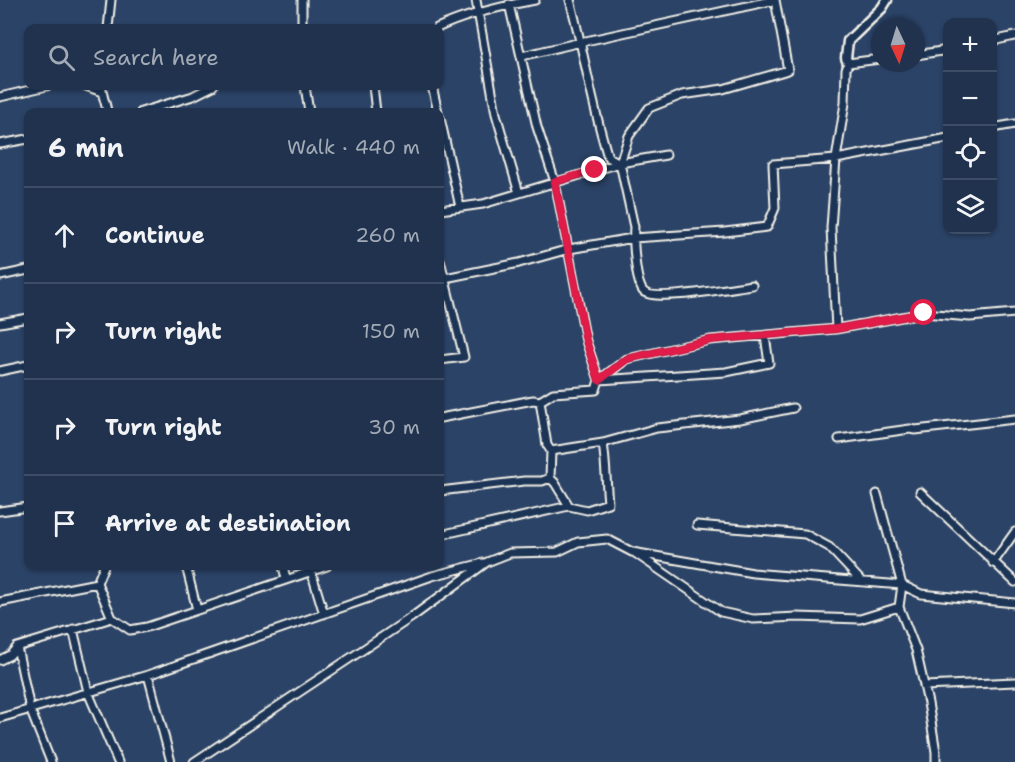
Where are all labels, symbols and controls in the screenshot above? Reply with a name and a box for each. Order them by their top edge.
north arrow [871,18,925,72]
map controls [943,18,997,234]
button: + [943,18,997,72]
search box [24,24,444,90]
icon: search [45,41,78,74]
text: Search here [93,43,219,72]
button: − [943,72,997,126]
button: locate [943,126,997,180]
text: 6 min [48,130,124,165]
text: Walk · 440 m [287,134,420,160]
route end [581,156,607,182]
button: layers [943,180,997,234]
icon: ahead [48,219,81,252]
text: Continue [105,221,205,250]
text: 260 m [355,222,420,248]
route start [910,299,936,325]
icon: right [48,315,81,348]
text: Turn right [105,317,222,346]
text: 150 m [362,318,420,344]
icon: right [48,411,81,444]
text: Turn right [105,413,222,442]
text: 30 m [368,414,420,440]
icon: arrive [48,507,81,540]
text: Arrive at destination [105,509,351,538]

